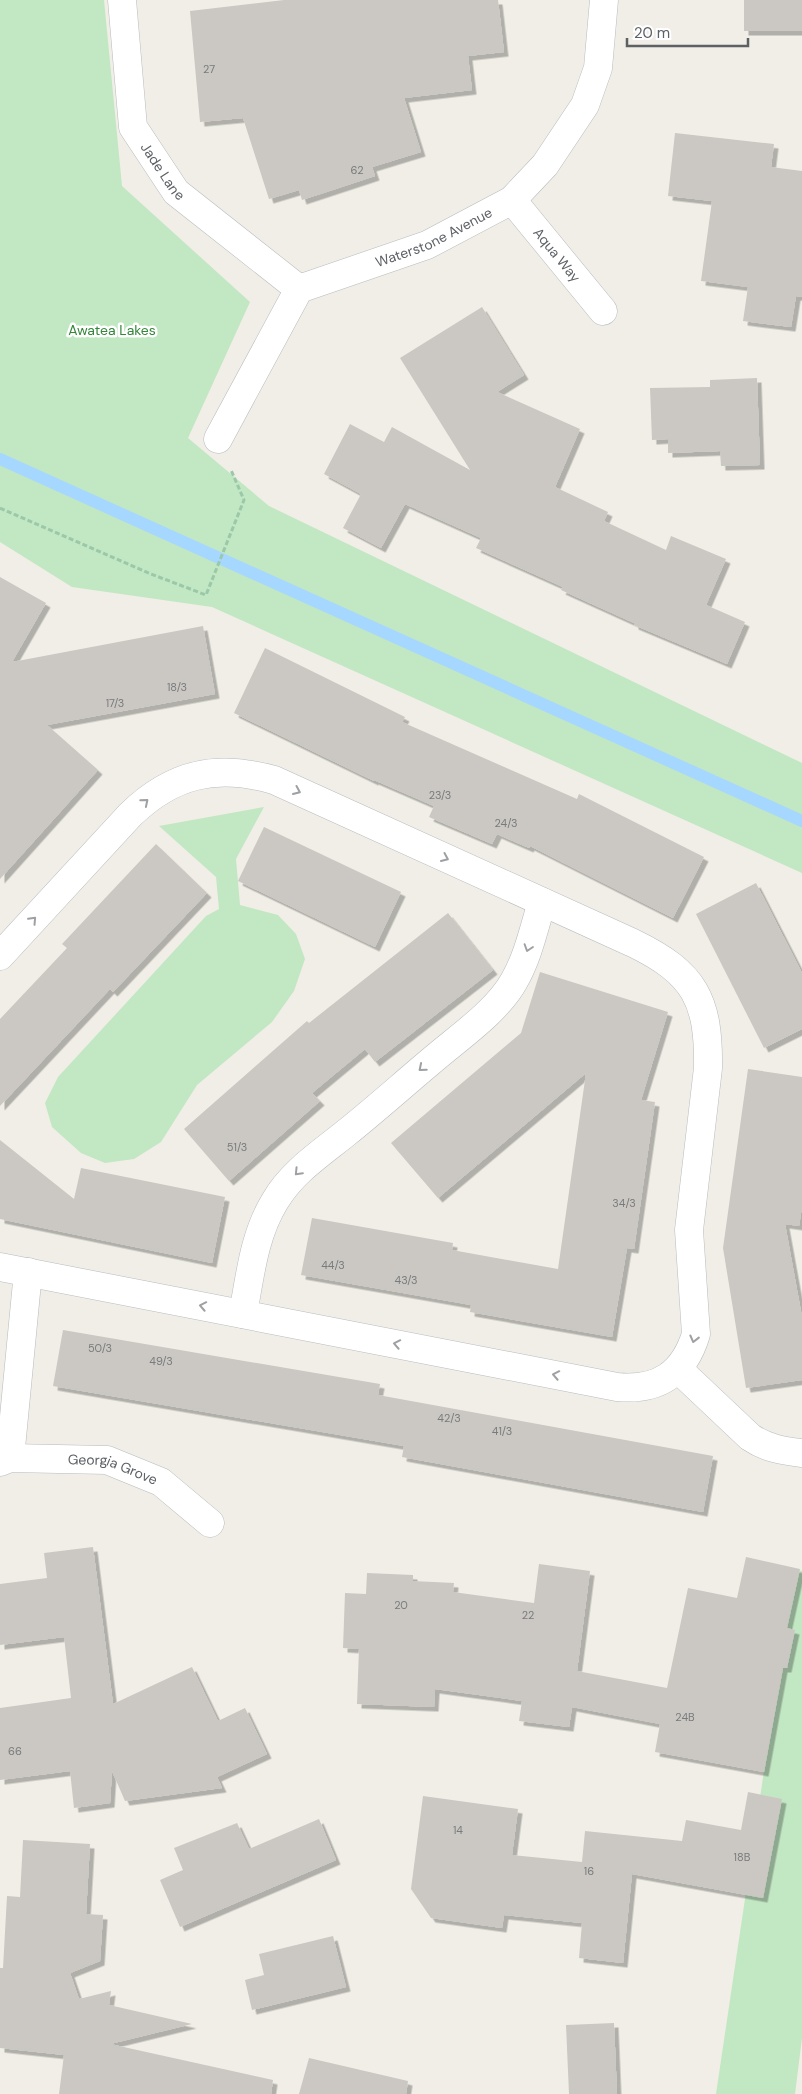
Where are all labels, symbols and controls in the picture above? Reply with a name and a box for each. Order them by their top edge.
scale bar [627,15,748,47]
text: 20 m [634,23,670,43]
house number: 27 [203,62,215,76]
street label: Jade Lane [137,139,188,204]
house number: 62 [351,163,363,177]
street label: Waterstone Avenue [373,203,495,271]
street label: Aqua Way [529,224,585,286]
park label: Awatea Lakes [68,321,156,339]
house number: 18/3 [167,680,187,694]
house number: 17/3 [106,696,124,710]
one-way arrow [292,784,301,795]
house number: 23/3 [429,788,451,802]
one-way arrow [139,798,148,807]
house number: 24/3 [494,816,518,830]
one-way arrow [440,851,449,862]
one-way arrow [27,917,36,926]
one-way arrow [523,944,533,952]
one-way arrow [419,1063,428,1072]
house number: 51/3 [227,1140,247,1154]
one-way arrow [295,1167,304,1176]
house number: 34/3 [612,1196,636,1210]
house number: 44/3 [321,1258,345,1272]
house number: 43/3 [394,1273,418,1287]
one-way arrow [198,1302,207,1312]
one-way arrow [689,1334,699,1342]
one-way arrow [392,1339,401,1350]
house number: 50/3 [88,1341,112,1355]
house number: 49/3 [149,1354,173,1368]
one-way arrow [552,1370,561,1381]
house number: 42/3 [437,1411,461,1425]
house number: 41/3 [492,1424,512,1438]
street label: Georgia Grove [68,1450,160,1489]
house number: 20 [394,1598,408,1612]
house number: 22 [522,1608,534,1622]
house number: 24B [675,1710,695,1724]
house number: 66 [8,1744,22,1758]
house number: 14 [453,1823,463,1837]
house number: 18B [734,1850,751,1864]
house number: 16 [584,1864,594,1878]

